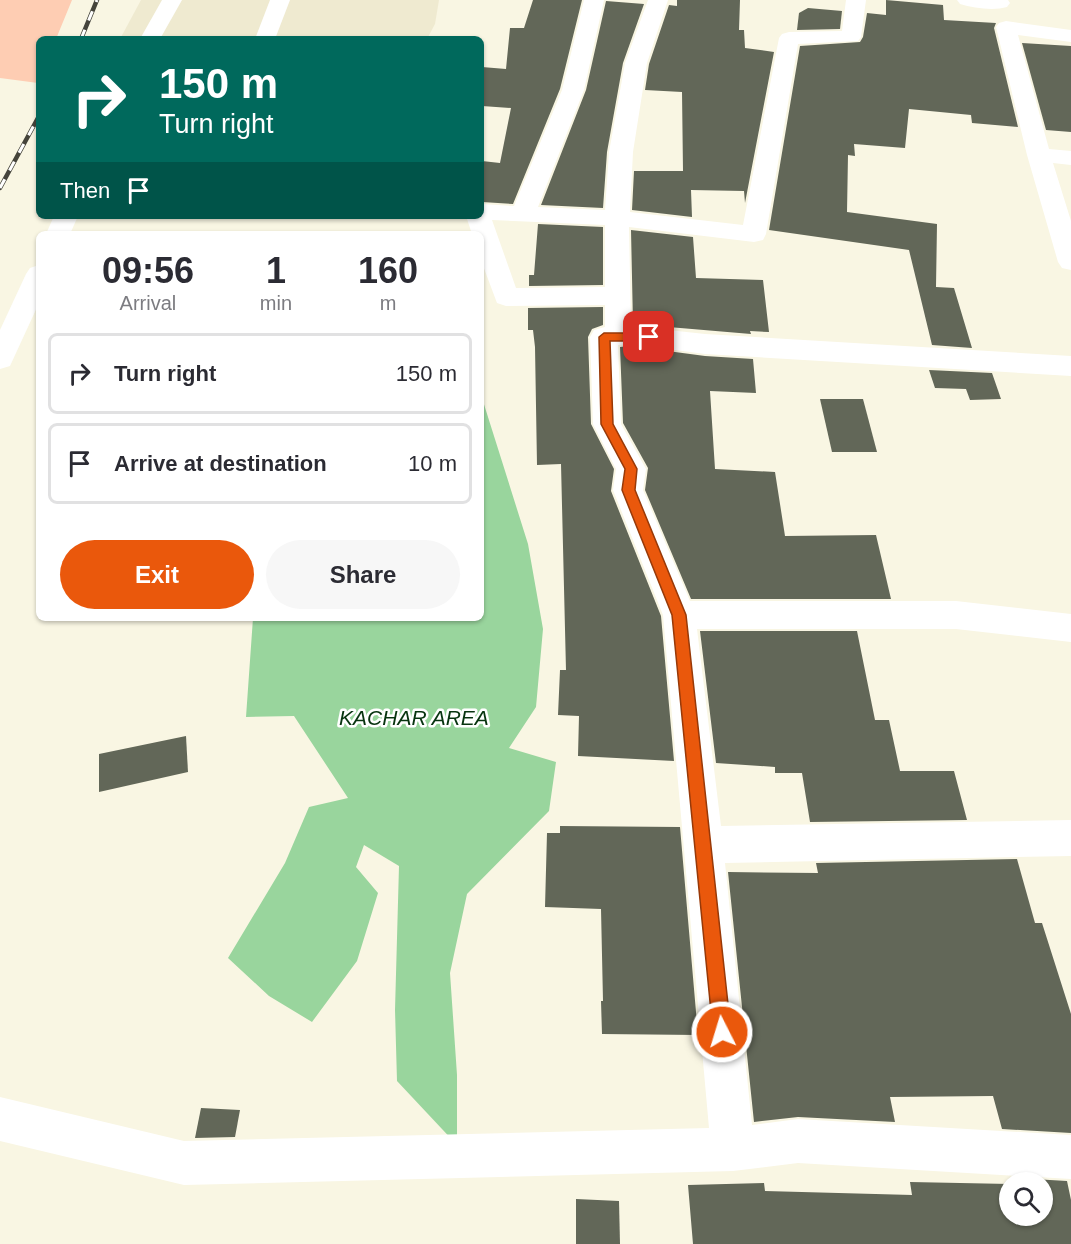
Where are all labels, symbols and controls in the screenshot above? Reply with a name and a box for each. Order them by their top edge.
icon: right [60,60,138,138]
text: 150 m [159,60,278,107]
text: Turn right [159,109,274,139]
icon: arrive [122,174,155,207]
text: Then [60,178,110,203]
text: 09:56 [102,250,194,291]
text: 1 [266,250,286,291]
text: 160 [358,250,418,291]
text: Arrival [120,292,176,314]
text: min [260,292,292,314]
text: m [380,292,396,314]
pin [623,311,674,362]
icon: arrive [632,320,665,353]
icon: right [63,357,96,390]
text: Turn right [114,361,216,386]
text: 150 m [396,361,457,386]
icon: arrive [63,447,96,480]
text: Arrive at destination [114,451,327,476]
text: 10 m [408,451,457,476]
button: Exit [60,540,254,609]
button: Share [266,540,460,609]
water label: KACHAR AREA [339,706,489,729]
position arrow [690,1000,754,1064]
map controls [999,1172,1053,1226]
button: search [999,1172,1053,1226]

